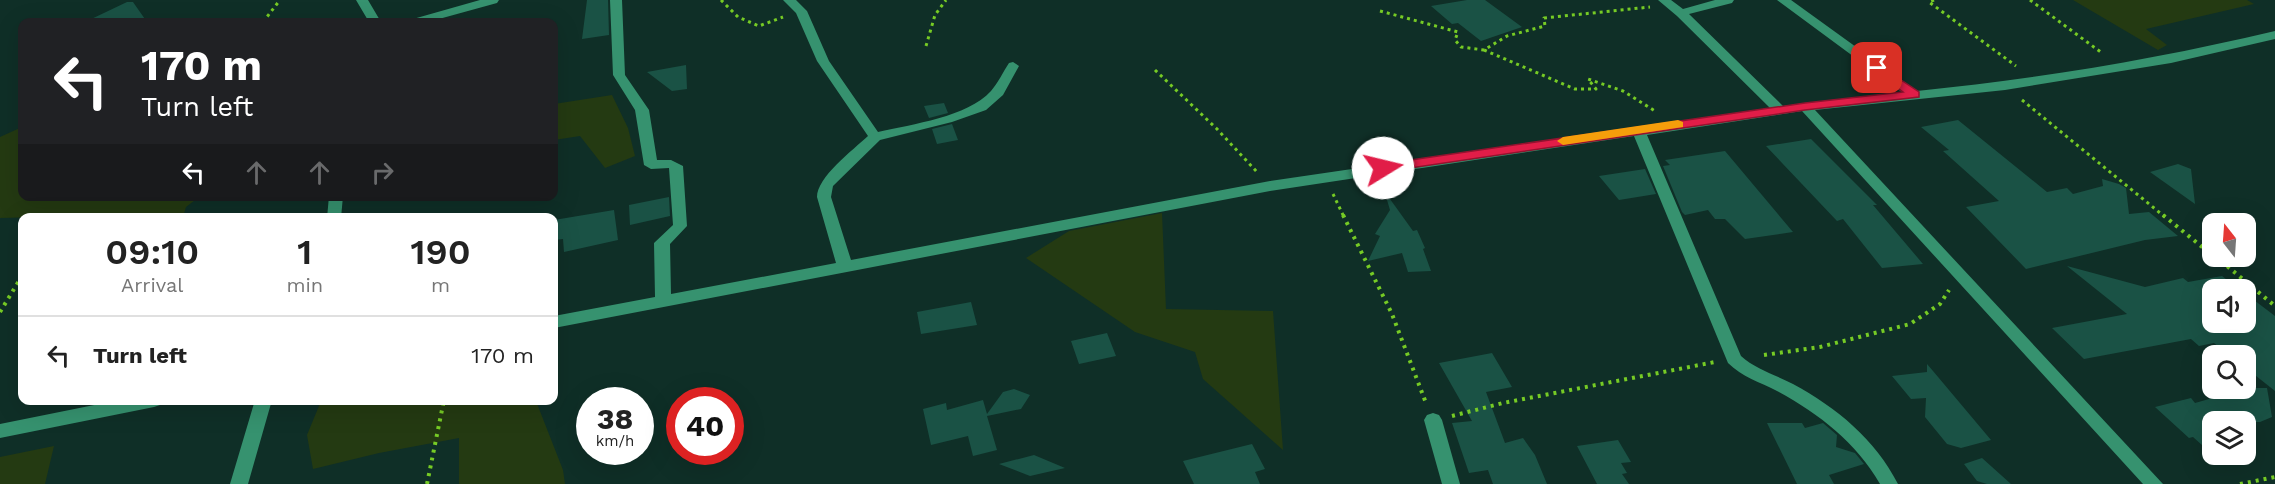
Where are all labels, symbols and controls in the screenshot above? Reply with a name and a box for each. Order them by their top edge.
text: 170 m [141,41,262,90]
icon: left [42,42,120,120]
pin [1851,42,1902,93]
icon: arrive [1860,51,1893,84]
text: Turn left [141,91,253,123]
position arrow [1351,136,1415,200]
icon: left [177,156,210,189]
icon: ahead [240,156,273,189]
icon: ahead [303,156,336,189]
icon: right [366,156,399,189]
north arrow [2202,213,2256,267]
map controls [2202,213,2256,465]
text: 09:10 [105,231,199,273]
text: 1 [297,231,312,273]
text: 190 [411,231,471,273]
text: Arrival [121,273,183,297]
text: min [286,273,323,297]
text: m [431,273,450,297]
button: sound [2202,279,2256,333]
icon: left [42,339,75,372]
text: Turn left [93,343,187,368]
text: 170 m [471,343,534,368]
button: search [2202,345,2256,399]
speed limit sign: 40 [666,387,744,465]
text: 38 [597,401,633,436]
button: layers [2202,411,2256,465]
text: km/h [596,432,634,450]

